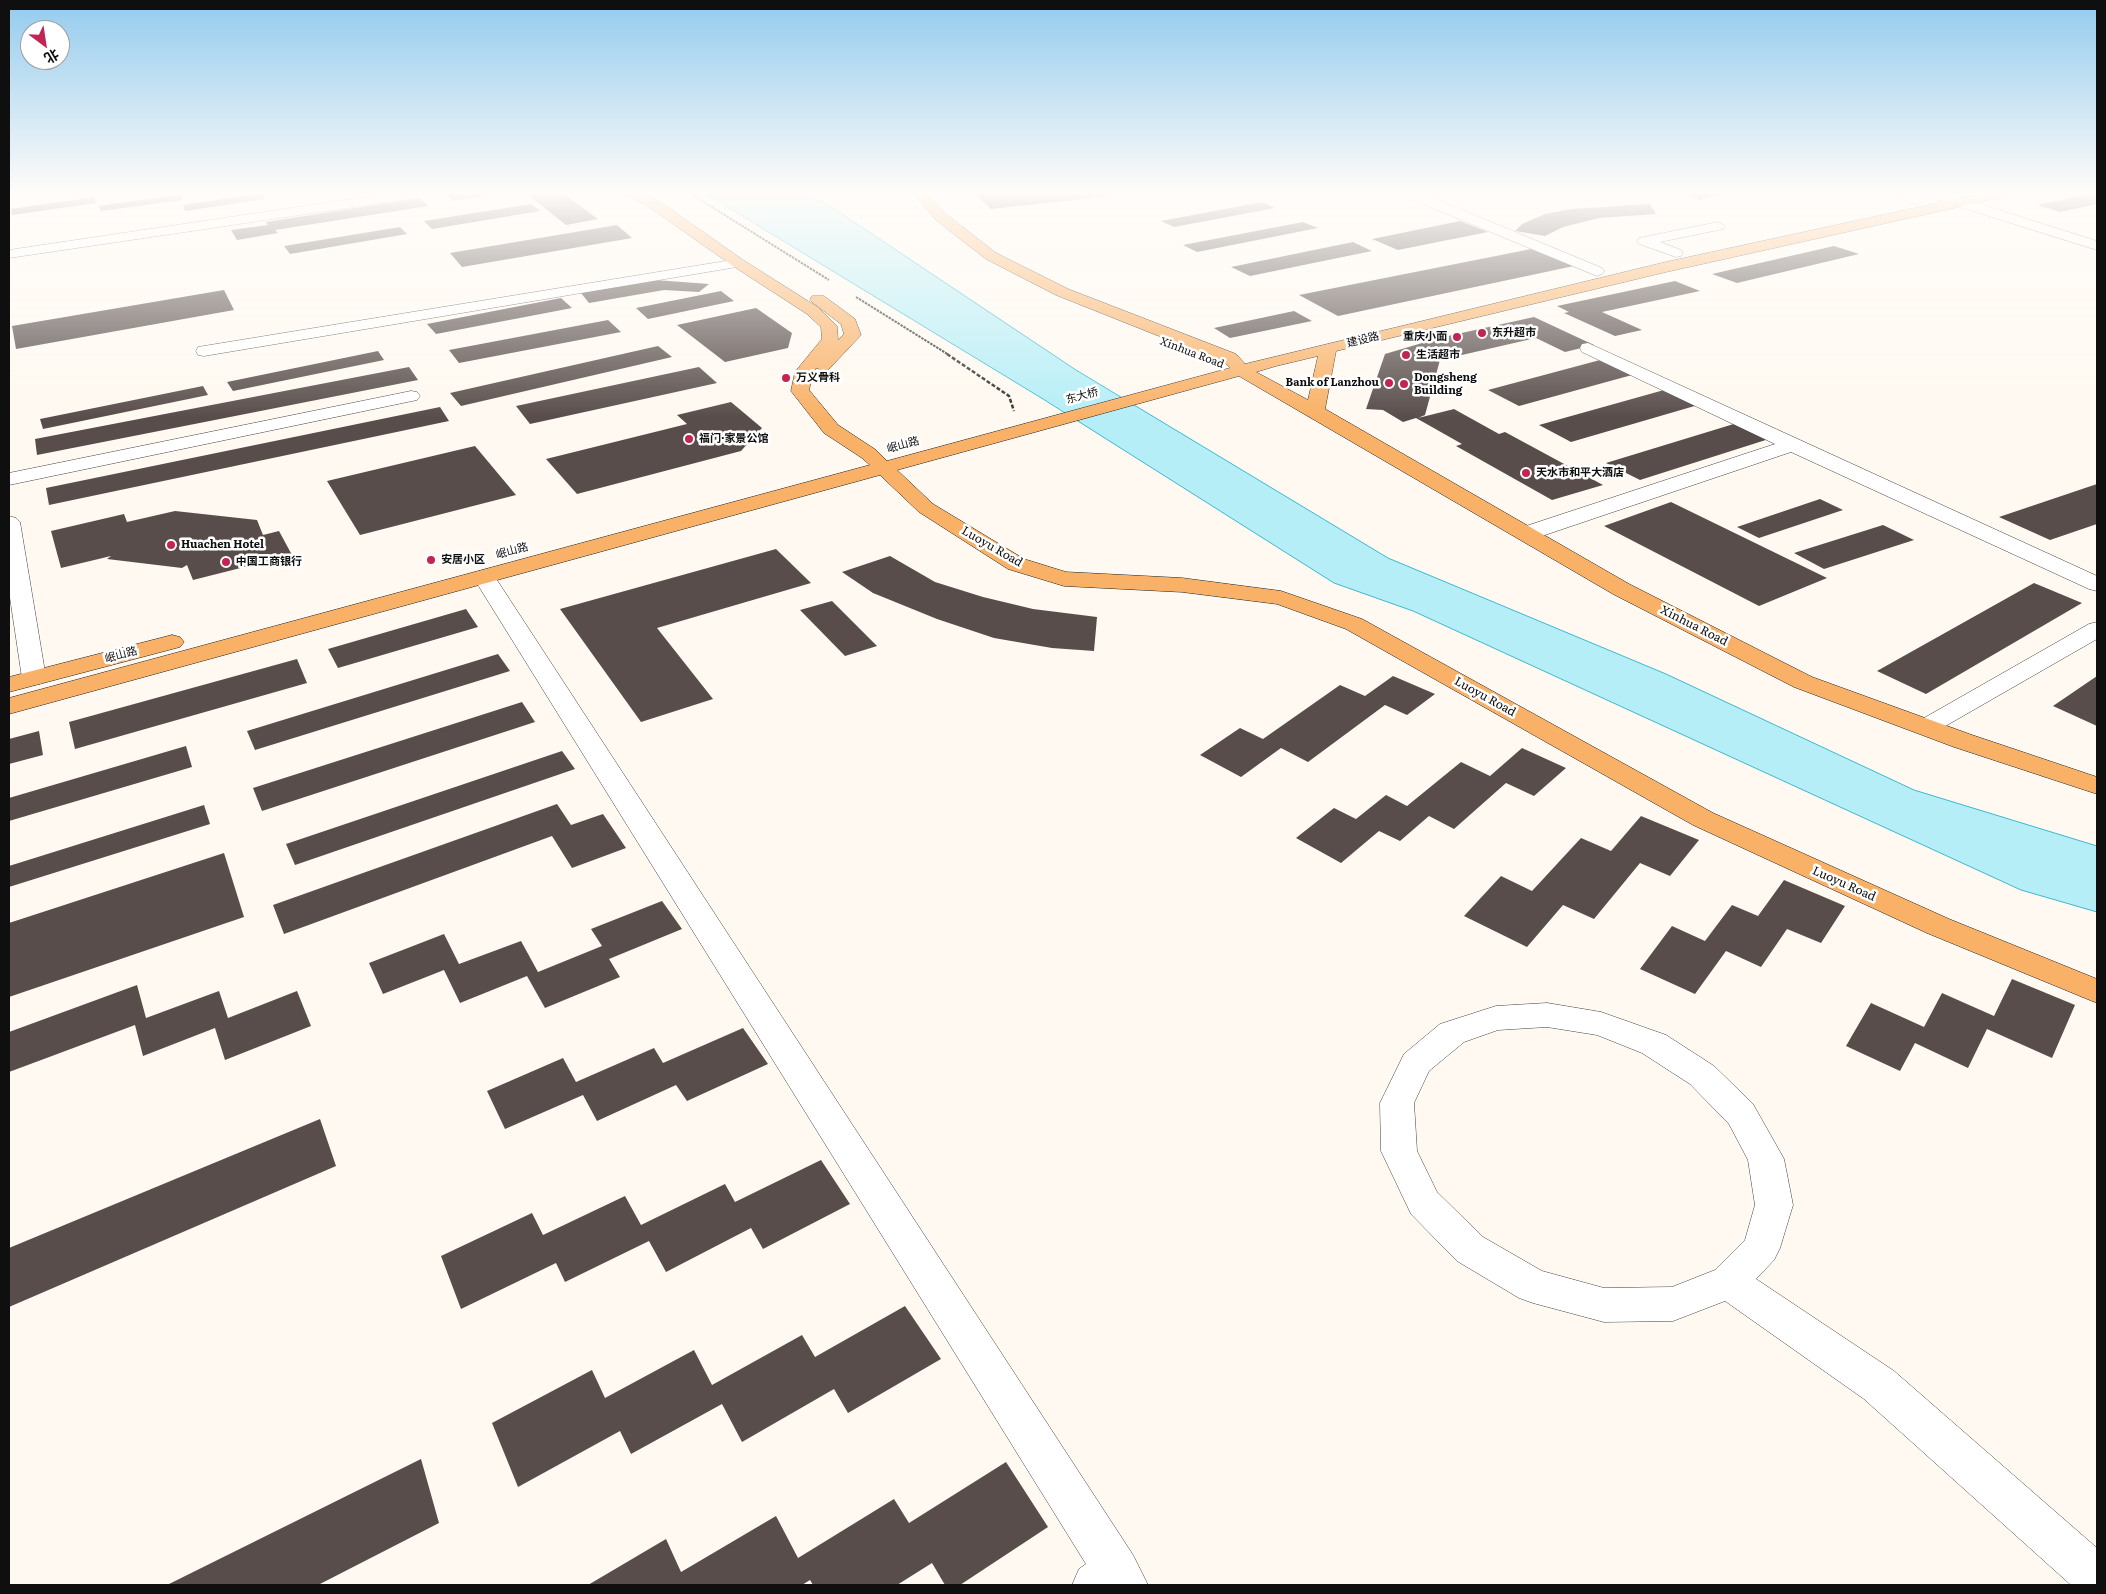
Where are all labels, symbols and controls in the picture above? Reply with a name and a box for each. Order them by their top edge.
north arrow [20,20,70,70]
text: 北 [41,45,63,69]
place label: 东升超市 [1492,326,1536,340]
marker: 东升超市 [1476,327,1488,339]
street label: 建设路 [1345,330,1381,350]
place label: 重庆小面 [1403,330,1447,344]
marker: 重庆小面 [1451,331,1463,343]
street label: Xinhua Road [1158,335,1226,371]
place label: 生活超市 [1416,348,1460,362]
marker: 生活超市 [1400,349,1412,361]
place label: 万义骨科 [796,371,840,385]
place label: Dongsheng Building [1414,371,1477,397]
marker: 万义骨科 [780,372,792,384]
place label: Bank of Lanzhou [1286,376,1379,390]
marker: Bank of Lanzhou [1383,377,1395,389]
marker: Dongsheng Building [1398,378,1410,390]
street label: 东大桥 [1064,385,1100,407]
place label: 福门·家景公馆 [699,432,769,446]
marker: 福门·家景公馆 [683,433,695,445]
street label: 岷山路 [885,434,921,456]
place label: 天水市和平大酒店 [1536,466,1624,480]
marker: 天水市和平大酒店 [1520,467,1532,479]
street label: Luoyu Road [959,524,1025,570]
place label: Huachen Hotel [181,538,264,552]
marker: Huachen Hotel [165,539,177,551]
street label: 岷山路 [494,540,530,562]
place label: 安居小区 [441,553,485,567]
marker: 安居小区 [425,554,437,566]
place label: 中国工商银行 [236,555,302,569]
marker: 中国工商银行 [220,556,232,568]
street label: Xinhua Road [1658,603,1730,649]
street label: 岷山路 [103,644,139,666]
street label: Luoyu Road [1452,674,1518,720]
street label: Luoyu Road [1810,864,1878,904]

